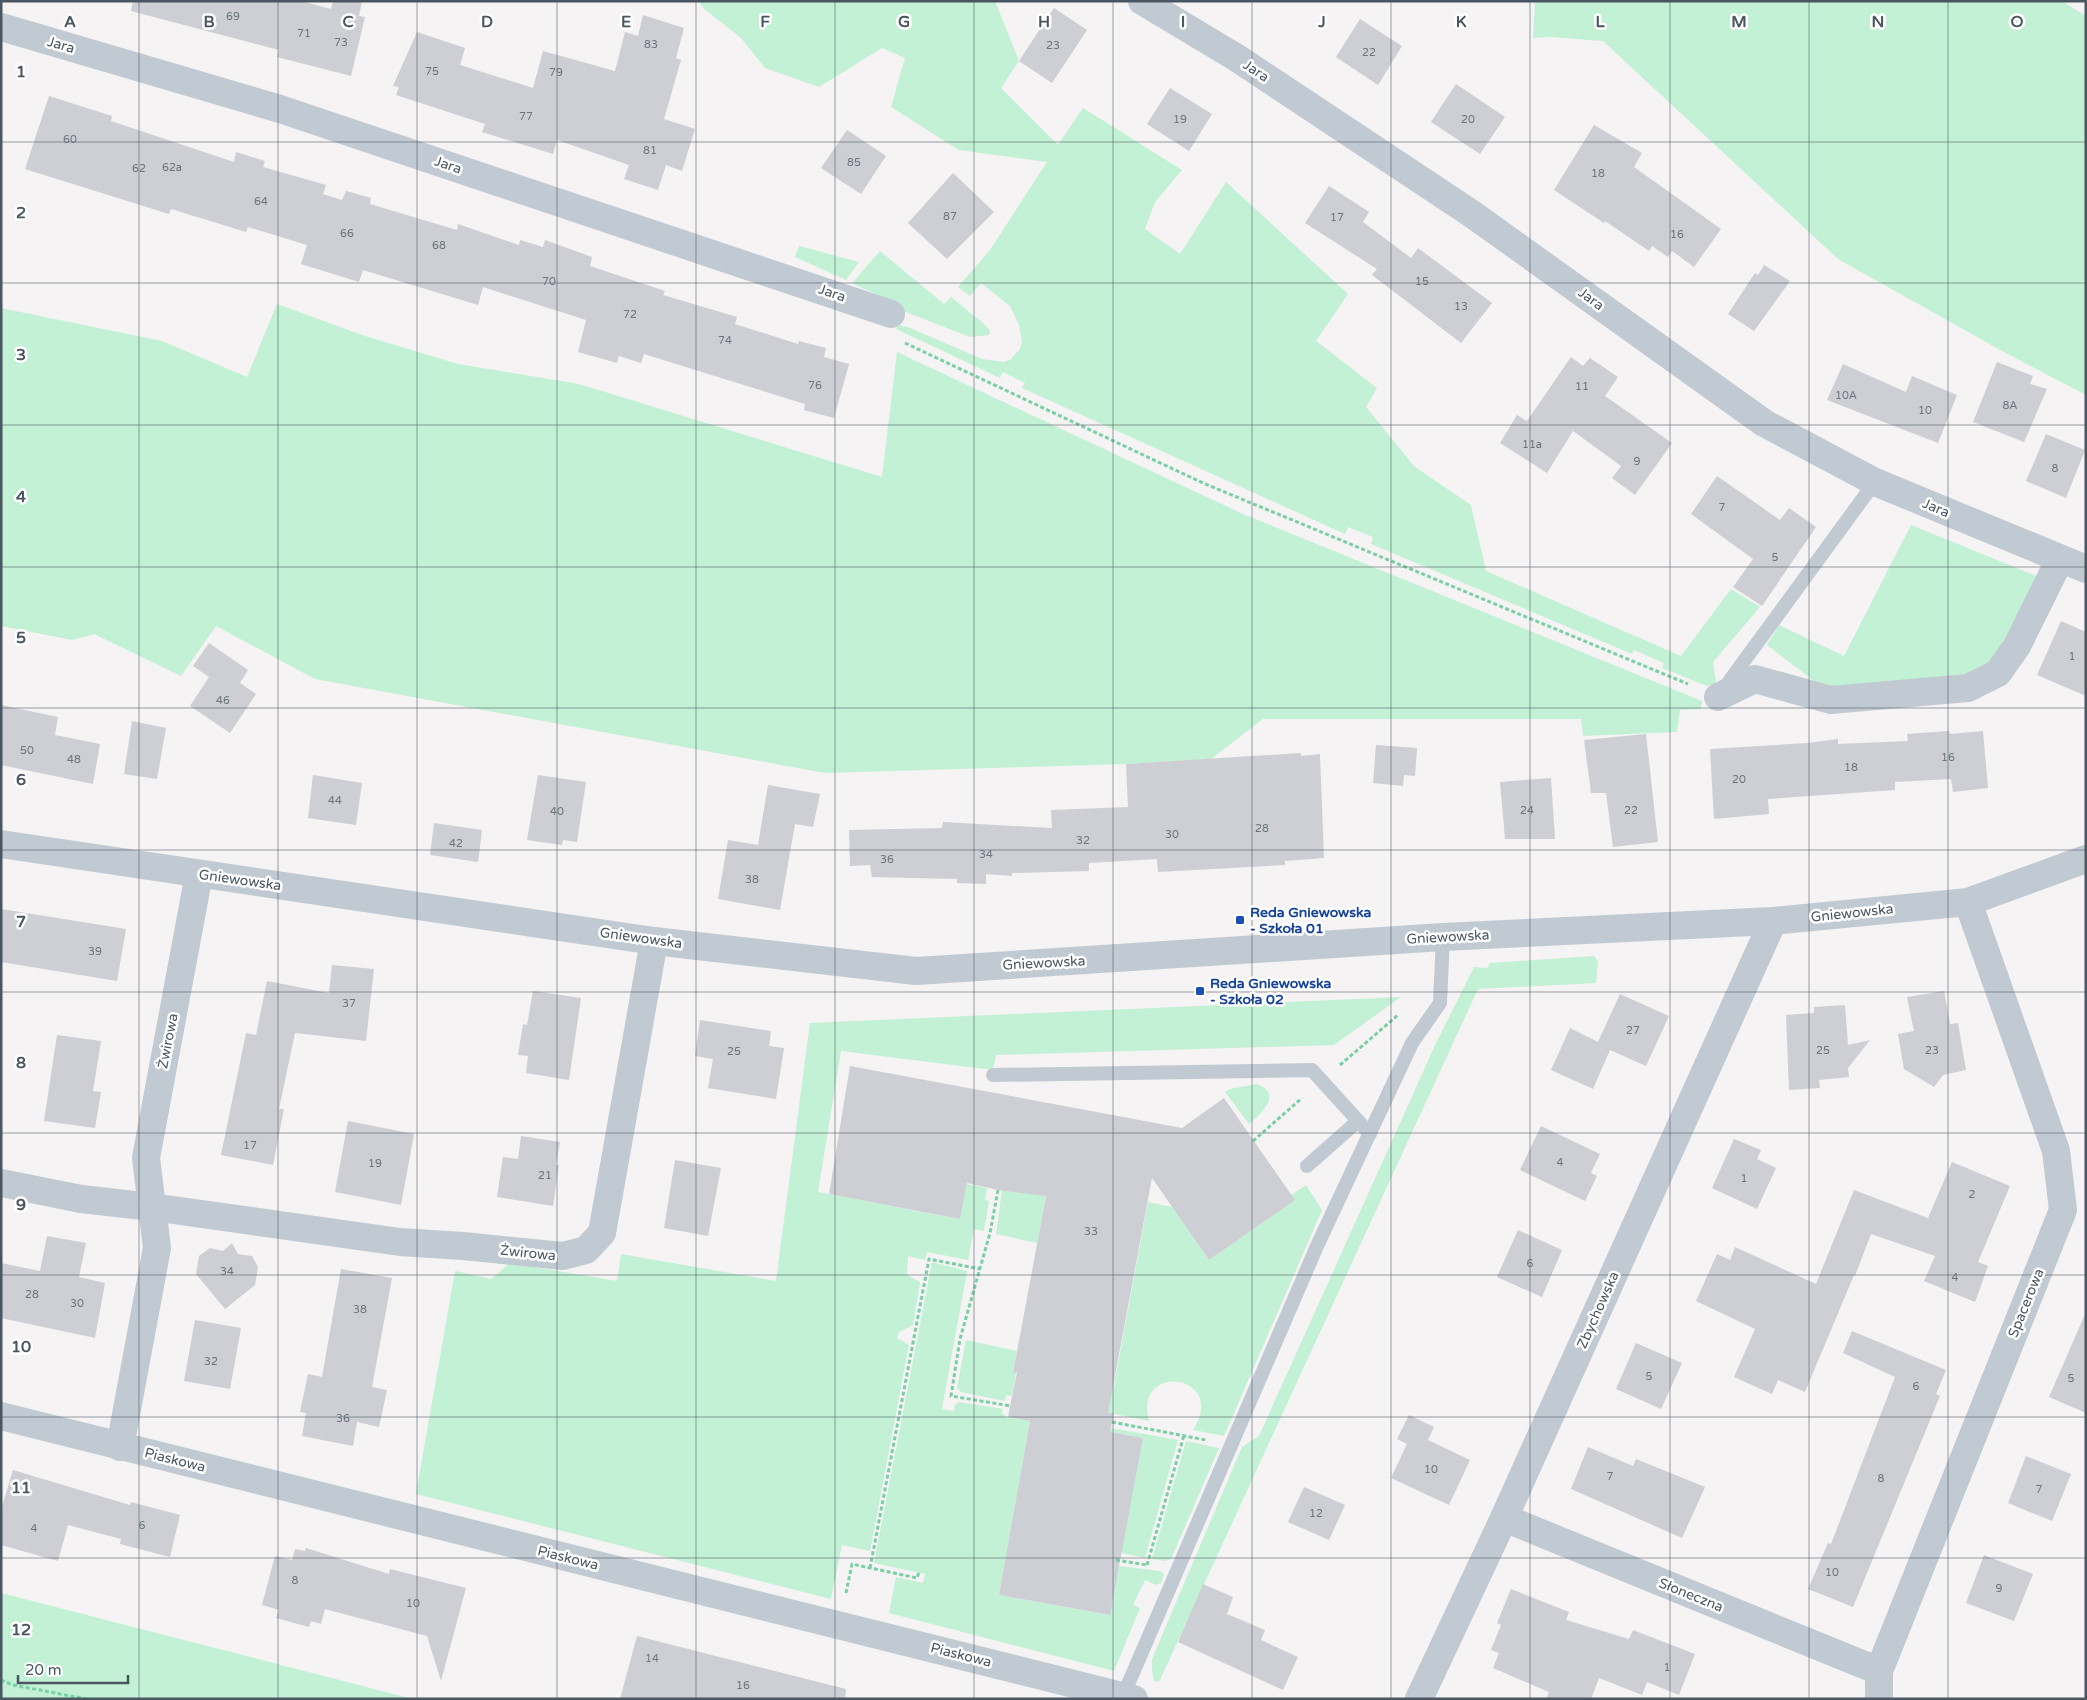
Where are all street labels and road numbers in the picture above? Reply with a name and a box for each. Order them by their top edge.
street label: Jara [45,33,77,57]
street label: Jara [1240,56,1272,86]
street label: Jara [432,152,464,178]
street label: Jara [816,280,848,306]
street label: Jara [1575,284,1607,314]
street label: Jara [1920,495,1952,521]
street label: Gniewowska [198,866,282,894]
street label: Gniewowska [1810,900,1894,926]
street label: Gniewowska [599,924,683,952]
street label: Gniewowska [1406,926,1490,948]
street label: Gniewowska [1002,952,1086,974]
street label: Żwirowa [154,1012,182,1070]
street label: Żwirowa [499,1242,557,1264]
street label: Spacerowa [2004,1266,2048,1340]
street label: Zbychowska [1573,1269,1623,1351]
street label: Piaskowa [143,1444,207,1476]
street label: Piaskowa [536,1542,600,1574]
street label: Słoneczna [1656,1574,1726,1616]
street label: Piaskowa [929,1639,993,1671]

